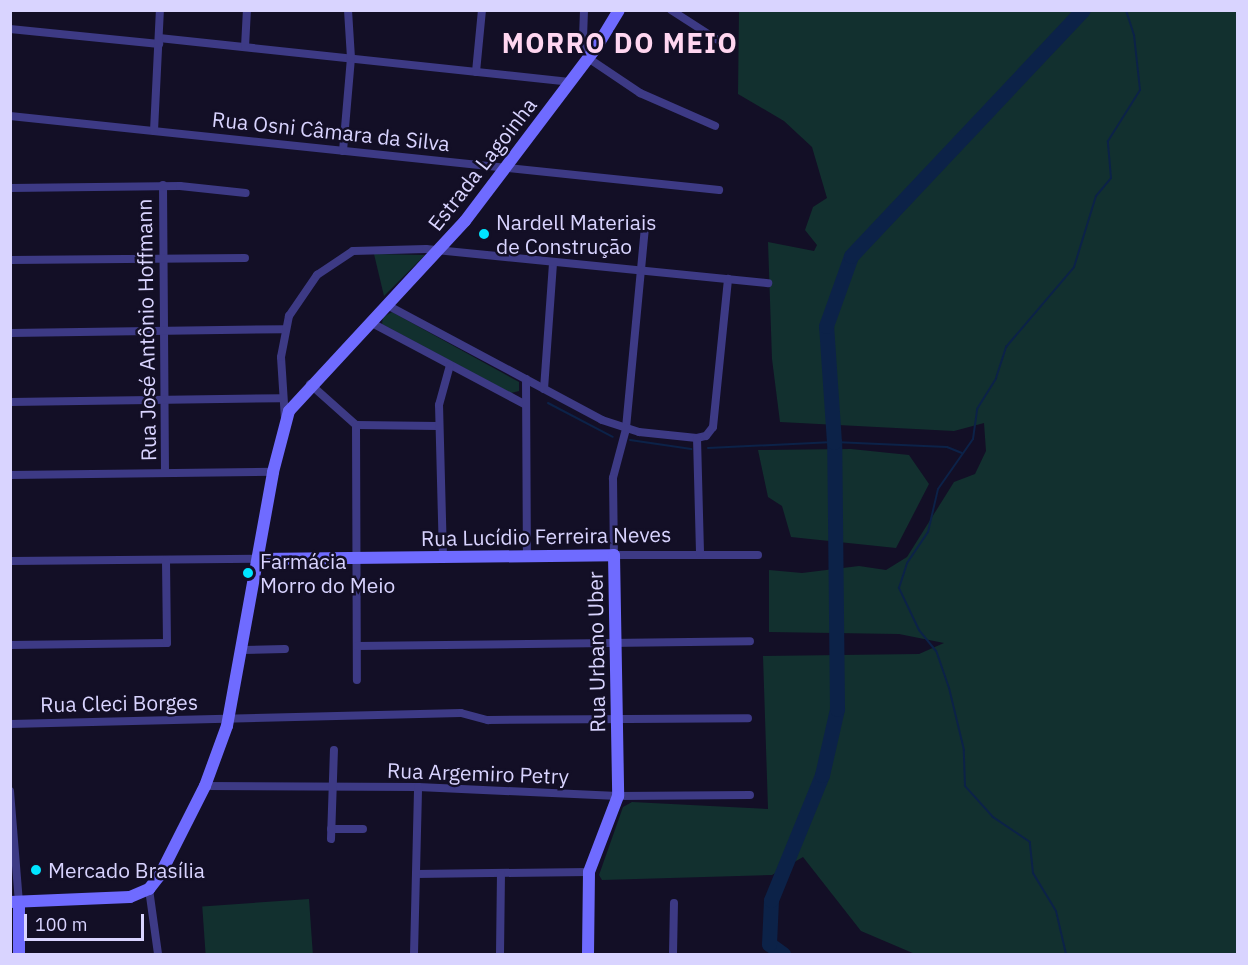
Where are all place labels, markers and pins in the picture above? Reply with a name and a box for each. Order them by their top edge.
place label: Nardell Materiais de Construção [496,209,656,259]
marker: Nardell Materiais de Construção [477,227,491,241]
place label: Farmácia Morro do Meio [260,548,395,598]
marker: Farmácia Morro do Meio [241,566,255,580]
place label: Mercado Brasília [48,857,205,883]
marker: Mercado Brasília [29,863,43,877]

